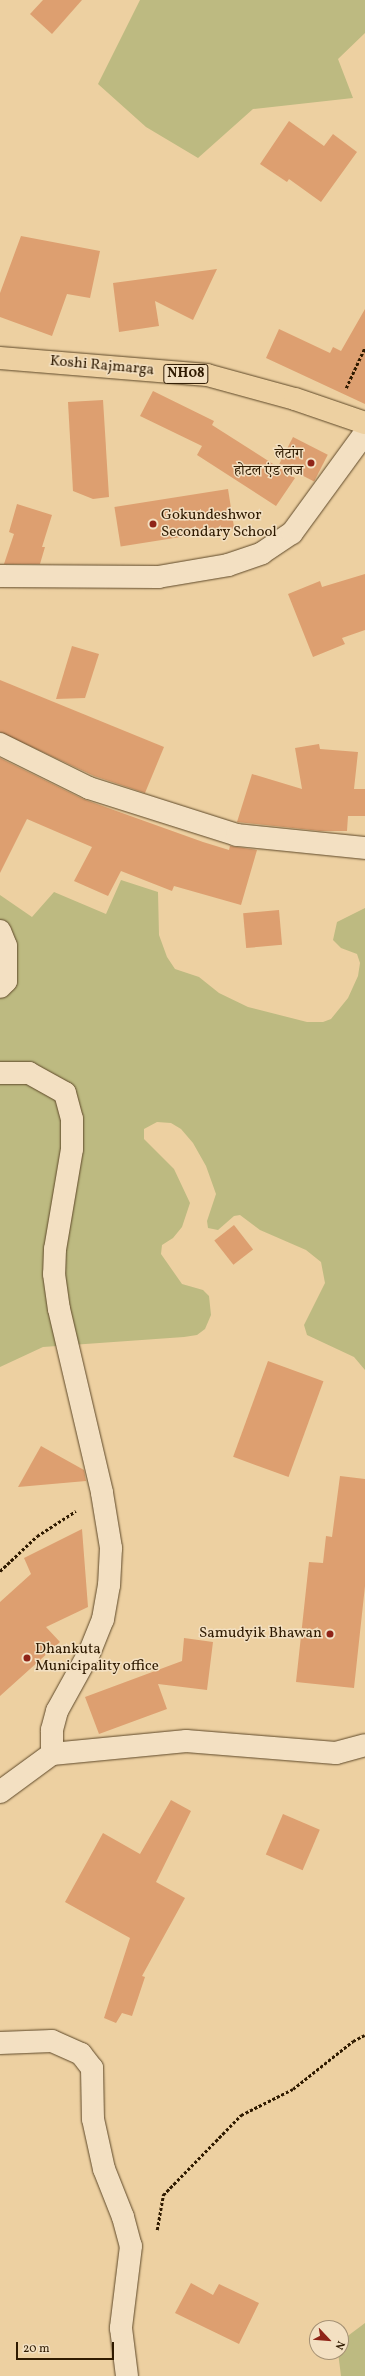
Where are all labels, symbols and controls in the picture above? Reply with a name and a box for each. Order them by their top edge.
street label: Koshi Rajmarga [49,352,155,380]
road number: NH08 [163,362,209,386]
place label: लेटांग होटल एंड लज [234,445,303,480]
marker: लेटांग होटल एंड लज [306,458,316,468]
place label: Gokundeshwor Secondary School [161,506,277,541]
marker: Gokundeshwor Secondary School [148,519,158,529]
place label: Samudyik Bhawan [199,1625,322,1643]
marker: Samudyik Bhawan [325,1629,335,1639]
place label: Dhankuta Municipality office [35,1640,159,1675]
marker: Dhankuta Municipality office [22,1653,32,1663]
north arrow [309,2320,349,2360]
scale bar [18,2334,116,2360]
text: N [331,2338,348,2352]
text: 20 m [23,2341,50,2357]

